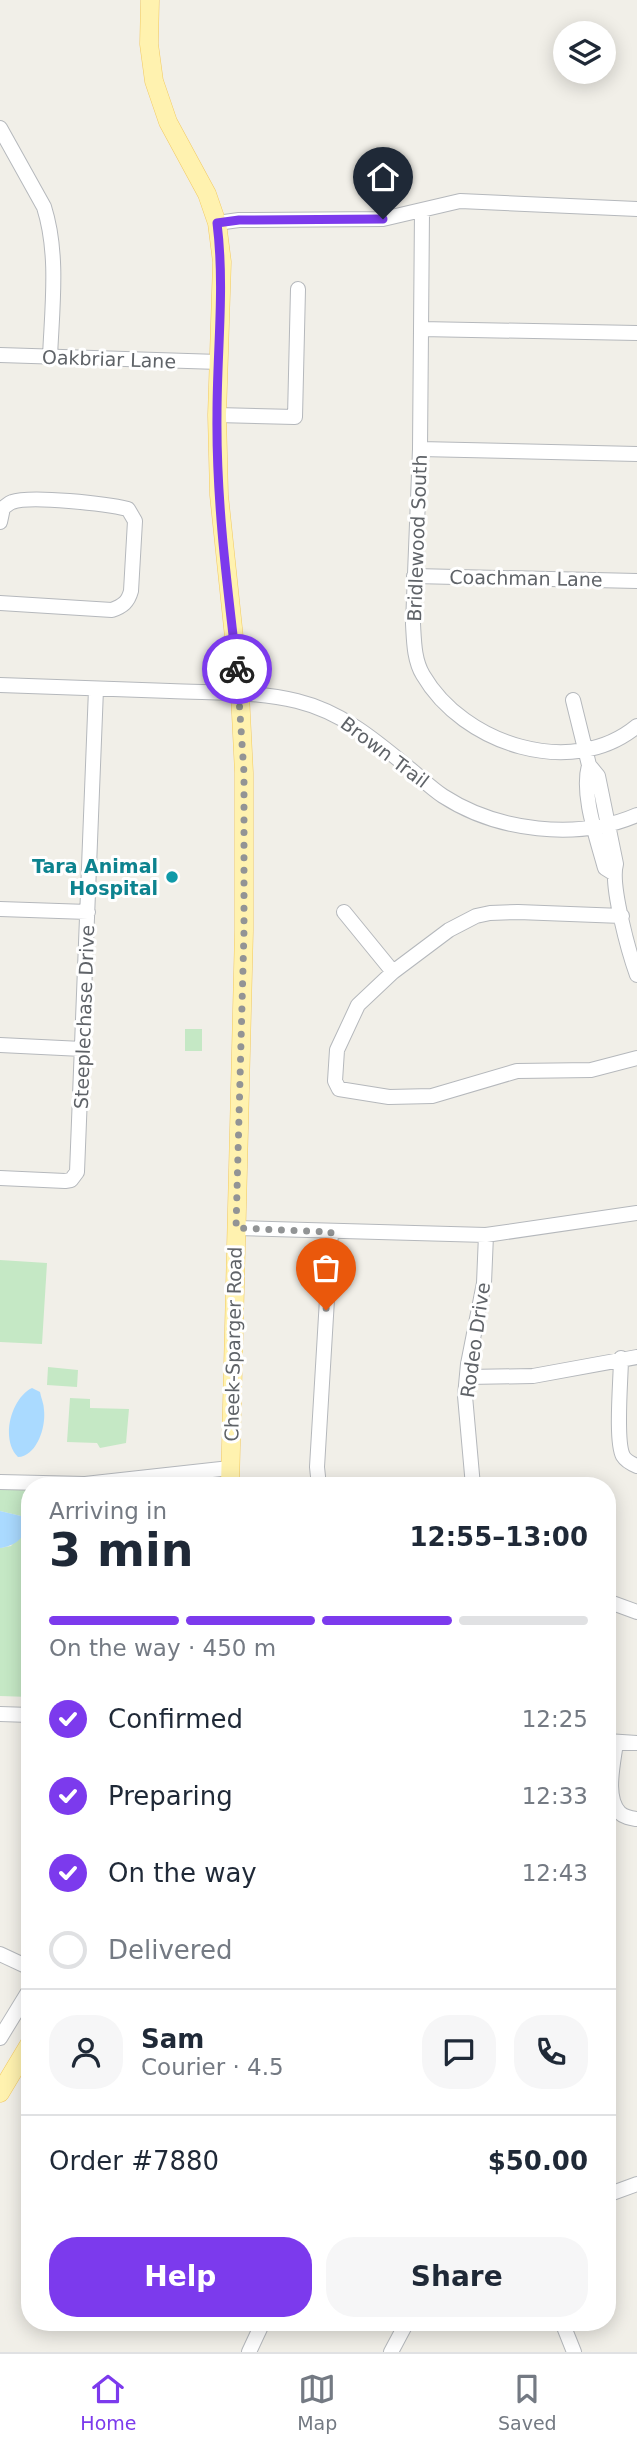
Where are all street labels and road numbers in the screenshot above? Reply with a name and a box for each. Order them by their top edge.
street label: Oakbriar Lane [42,346,176,372]
street label: Bridlewood South [403,454,431,622]
street label: Coachman Lane [449,566,603,590]
street label: Brown Trail [337,712,433,792]
street label: Steeplechase Drive [70,925,98,1109]
street label: Cheek-Sparger Road [220,1246,246,1442]
street label: Rodeo Drive [456,1281,494,1399]

